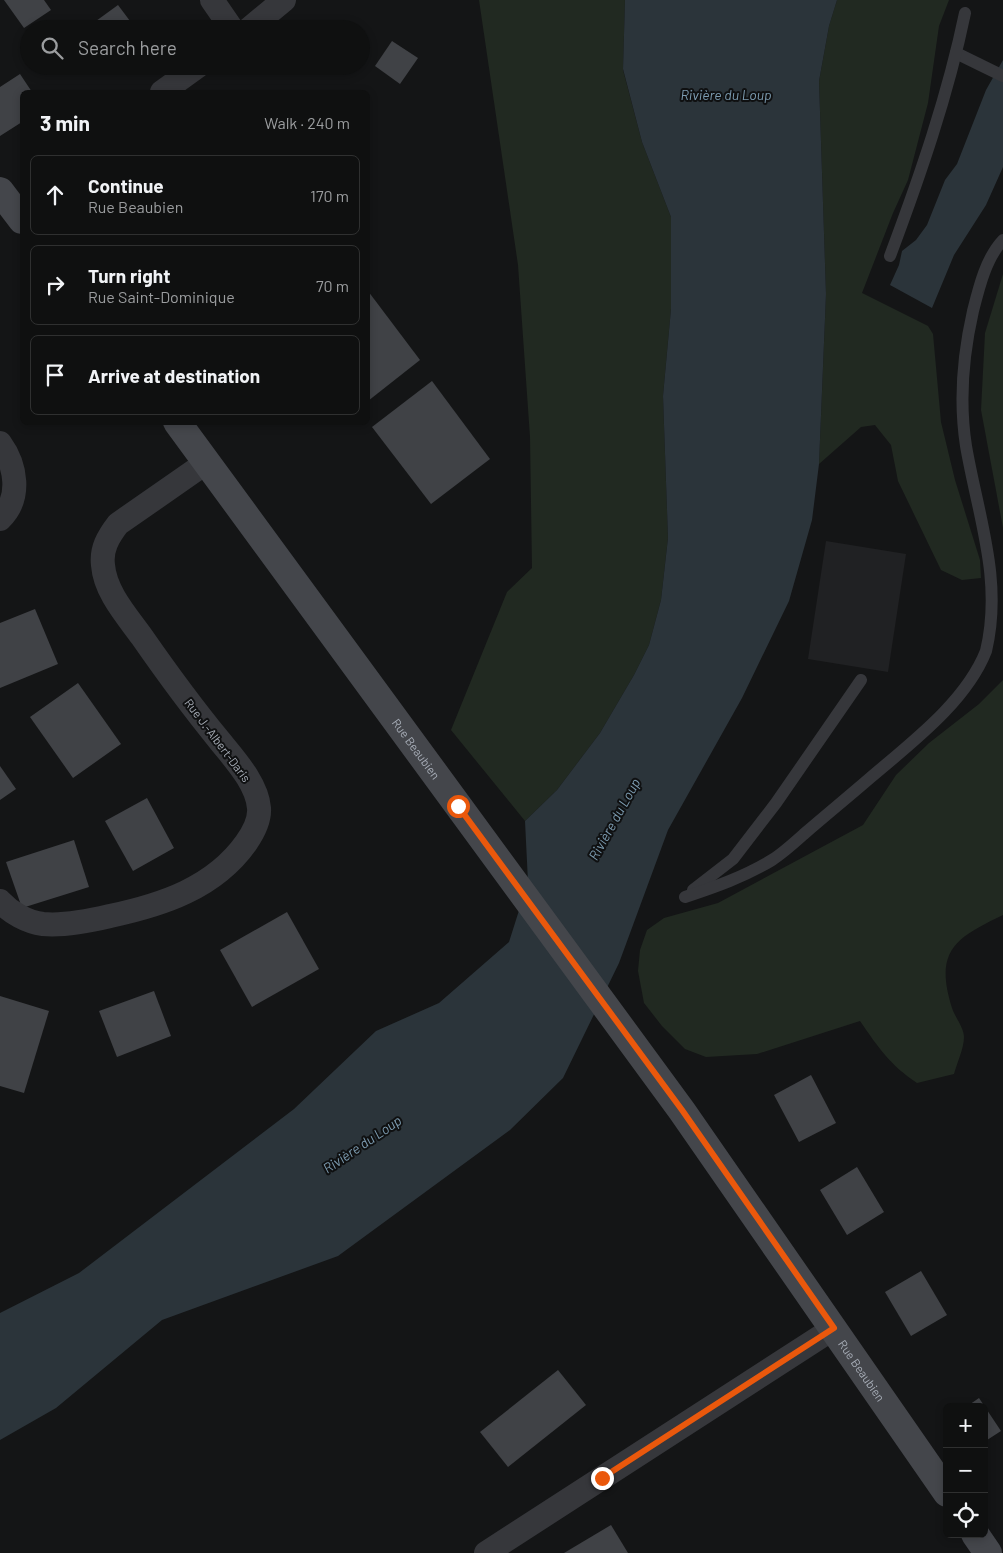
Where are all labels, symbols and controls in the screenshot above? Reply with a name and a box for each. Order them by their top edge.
search box [20,20,370,75]
icon: search [38,34,66,62]
text: Search here [78,36,177,59]
water label: Rivière du Loup [680,86,772,103]
text: 3 min [40,110,90,135]
text: Walk · 240 m [264,113,350,132]
text: Continue [88,174,164,197]
icon: ahead [41,181,69,209]
text: 170 m [310,186,349,205]
text: Rue Beaubien [88,197,183,216]
text: Turn right [88,264,170,287]
icon: right [41,271,69,299]
text: 70 m [316,276,349,295]
text: Rue Saint-Dominique [88,287,235,306]
icon: arrive [41,361,69,389]
text: Arrive at destination [88,364,260,387]
street label: Rue J.-Albert-Daris [182,696,254,784]
street label: Rue Beaubien [390,716,443,782]
water label: Rivière du Loup [584,775,644,863]
route start [447,795,470,818]
water label: Rivière du Loup [319,1111,405,1177]
street label: Rue Beaubien [836,1337,888,1404]
map controls [943,1403,988,1538]
button: + [943,1403,988,1448]
button: − [943,1448,988,1493]
route end [591,1467,614,1490]
button: locate [943,1493,988,1538]

